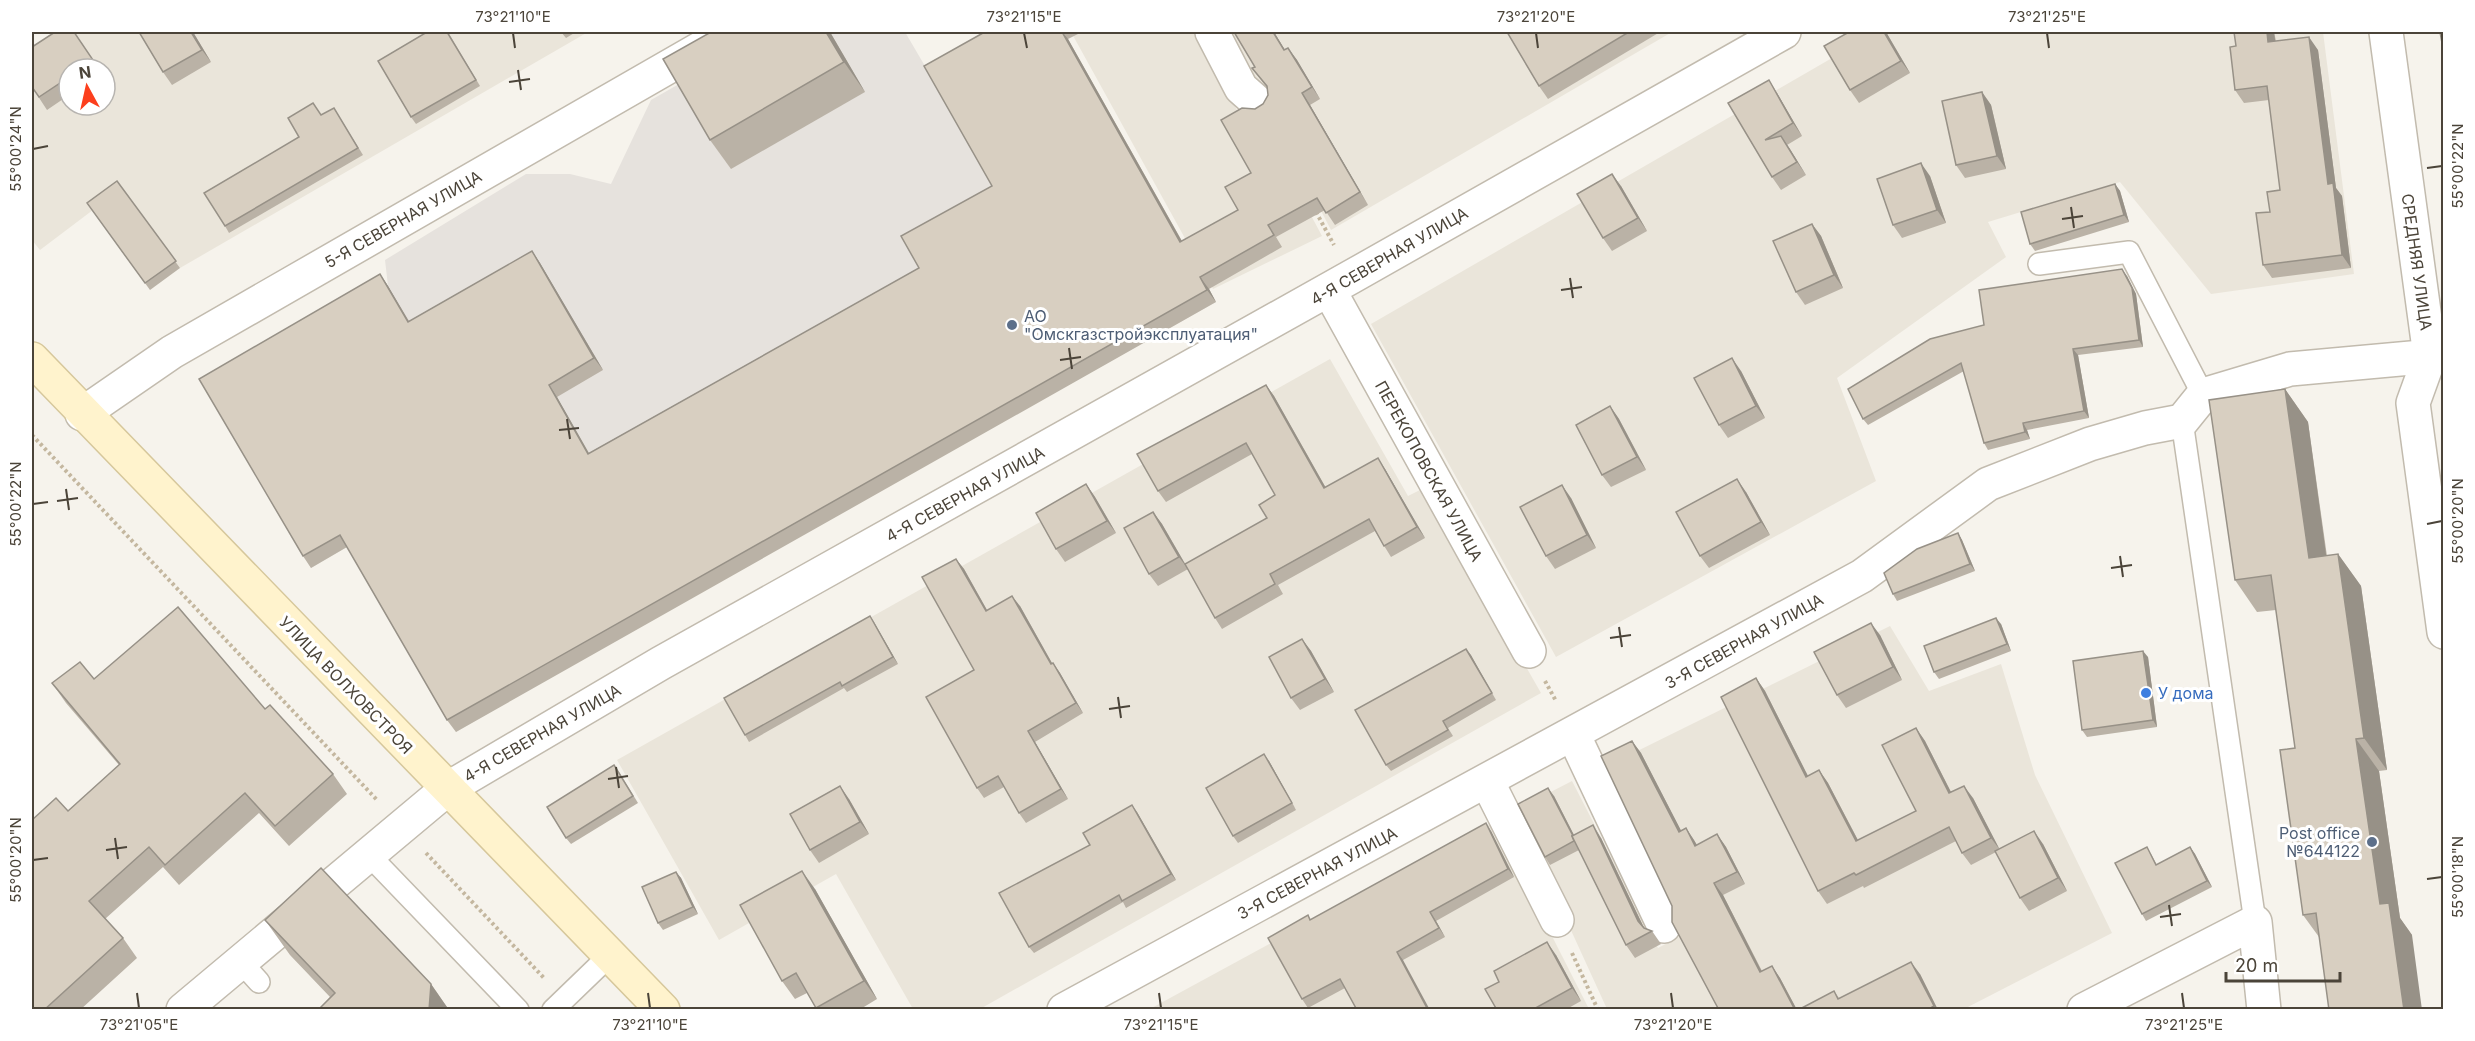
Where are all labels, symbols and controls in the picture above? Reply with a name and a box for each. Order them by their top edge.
text: 73°21'10"E [475,7,551,26]
text: 73°21'15"E [986,7,1062,26]
text: 73°21'20"E [1497,7,1575,26]
text: 73°21'25"E [2008,7,2086,26]
north arrow [57,57,117,117]
text: N [77,61,92,83]
text: 55°00'24"N [6,106,25,192]
text: 55°00'22"N [2448,123,2467,209]
street label: 5-Я СЕВЕРНАЯ УЛИЦА [321,166,485,272]
street label: СРЕДНЯЯ УЛИЦА [2397,192,2437,332]
street label: 4-Я СЕВЕРНАЯ УЛИЦА [1307,203,1471,309]
place label: АО "Омскгазстройэксплуатация" [1024,306,1258,344]
marker: АО "Омскгазстройэксплуатация" [1005,318,1019,332]
street label: ПЕРЕКОПОВСКАЯ УЛИЦА [1371,377,1487,565]
street label: 4-Я СЕВЕРНАЯ УЛИЦА [882,442,1048,546]
text: 55°00'22"N [6,461,25,547]
text: 55°00'20"N [2448,478,2467,564]
street label: 3-Я СЕВЕРНАЯ УЛИЦА [1661,589,1827,693]
street label: УЛИЦА ВОЛХОВСТРОЯ [275,612,417,758]
street label: 4-Я СЕВЕРНАЯ УЛИЦА [460,680,624,786]
place label: У дома [2158,683,2214,703]
marker: У дома [2139,686,2153,700]
text: 55°00'20"N [6,817,25,903]
street label: 3-Я СЕВЕРНАЯ УЛИЦА [1234,822,1400,924]
place label: Post office №644122 [2279,823,2360,861]
marker: Post office №644122 [2365,835,2379,849]
text: 55°00'18"N [2448,836,2467,918]
scale bar [2226,945,2340,983]
text: 20 m [2235,955,2278,976]
text: 73°21'05"E [100,1015,178,1034]
text: 73°21'10"E [612,1015,688,1034]
text: 73°21'15"E [1123,1015,1199,1034]
text: 73°21'20"E [1634,1015,1712,1034]
text: 73°21'25"E [2145,1015,2223,1034]

